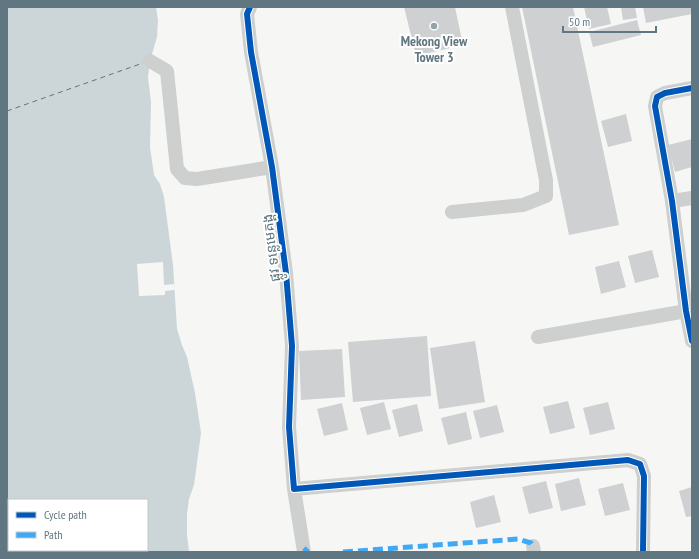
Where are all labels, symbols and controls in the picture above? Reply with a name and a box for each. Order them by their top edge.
scale bar [563,8,656,34]
text: 50 m [569,14,590,29]
marker: Mekong View Tower 3 [429,21,439,31]
place label: Mekong View Tower 3 [401,32,468,66]
street label: ផ្លូវ ទន្លេមេគង្គ [258,213,287,283]
legend [8,499,148,551]
text: Cycle path [44,507,87,522]
text: Path [44,527,62,542]

